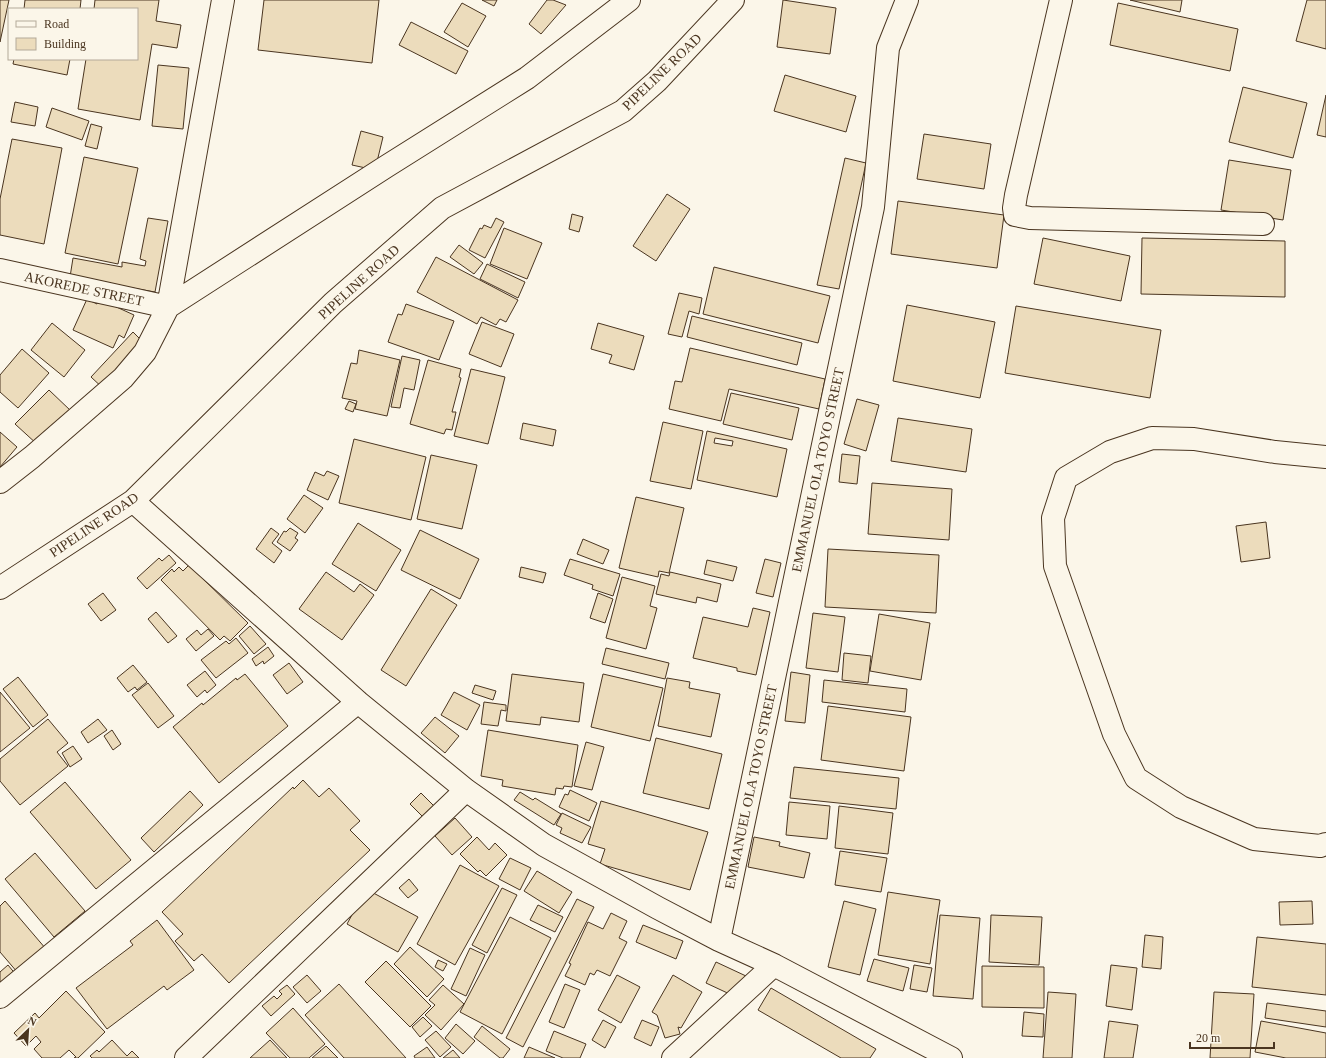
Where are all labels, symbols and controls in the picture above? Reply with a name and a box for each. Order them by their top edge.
legend [8,8,138,60]
text: Road [44,17,69,31]
street label: PIPELINE ROAD [619,31,705,113]
text: Building [44,37,86,51]
street label: PIPELINE ROAD [315,242,403,322]
street label: AKOREDE STREET [23,269,146,309]
street label: EMMANUEL OLA TOYO STREET [789,366,847,574]
street label: PIPELINE ROAD [47,490,141,560]
street label: EMMANUEL OLA TOYO STREET [722,683,780,891]
north arrow [8,1010,48,1050]
text: N [26,1014,38,1028]
scale bar [1190,1024,1274,1050]
text: 20 m [1196,1031,1221,1045]

